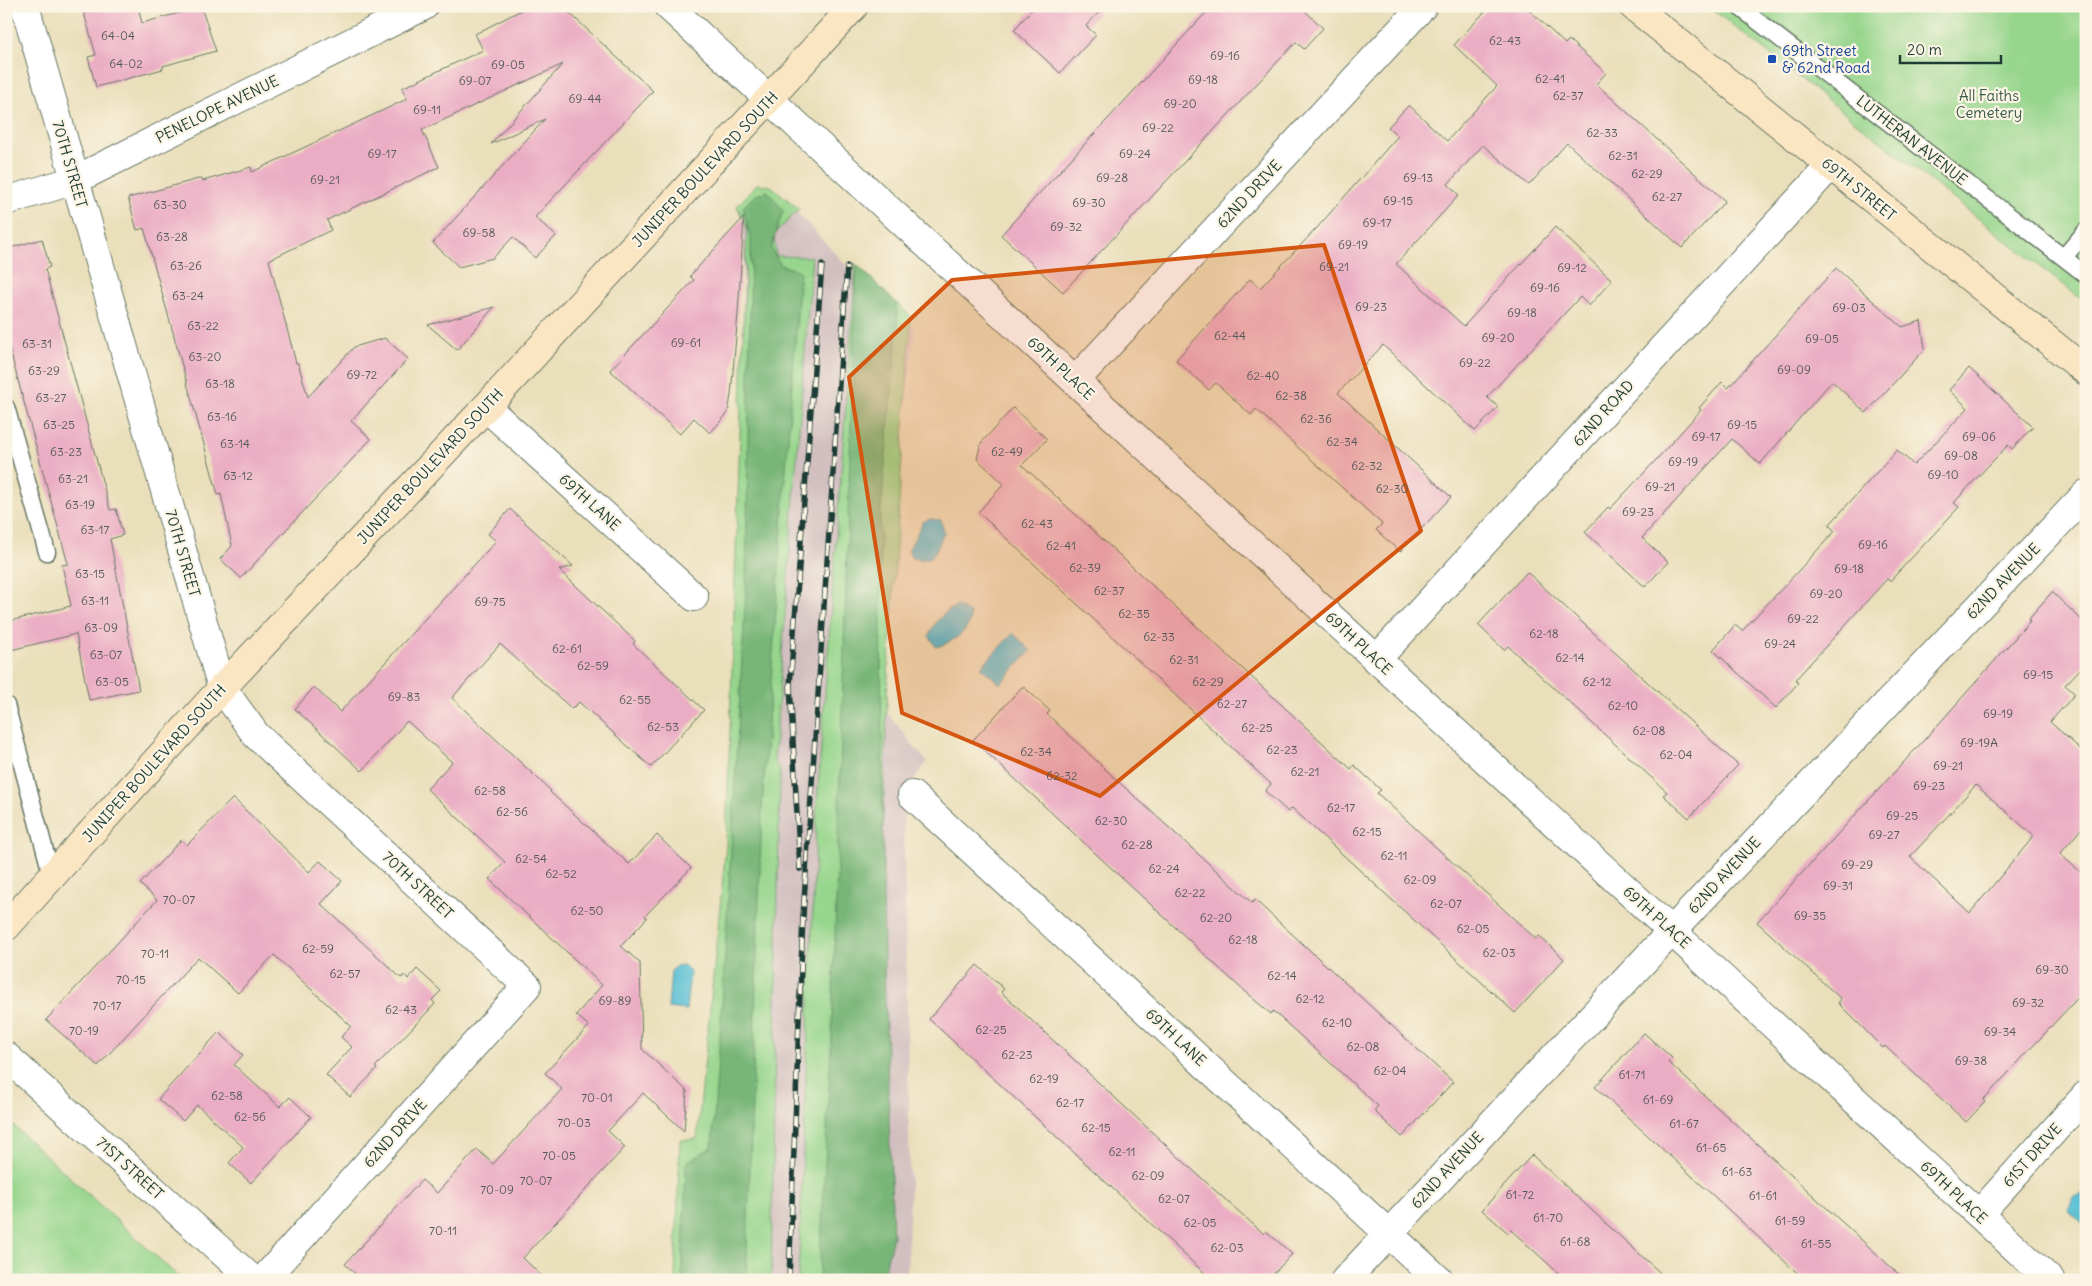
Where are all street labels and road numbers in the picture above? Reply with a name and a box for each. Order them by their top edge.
street label: PENELOPE AVENUE [152,71,282,147]
street label: JUNIPER BOULEVARD SOUTH [628,87,782,251]
street label: LUTHERAN AVENUE [1853,91,1971,189]
street label: 70TH STREET [48,118,92,210]
street label: 69TH STREET [1818,153,1900,225]
street label: 62ND DRIVE [1213,156,1286,232]
street label: 69TH PLACE [1024,332,1099,404]
street label: 62ND ROAD [1568,376,1638,450]
street label: JUNIPER BOULEVARD SOUTH [353,384,507,548]
street label: 69TH LANE [555,469,625,535]
street label: 70TH STREET [161,507,205,599]
street label: 62ND AVENUE [1962,539,2044,623]
street label: 69TH PLACE [1322,607,1397,679]
street label: JUNIPER BOULEVARD SOUTH [78,680,230,846]
street label: 62ND AVENUE [1684,832,1765,917]
street label: 70TH STREET [379,847,458,923]
street label: 69TH PLACE [1619,882,1695,952]
street label: 69TH LANE [1142,1004,1210,1070]
street label: 62ND DRIVE [359,1094,431,1171]
street label: 61ST DRIVE [1998,1119,2066,1191]
street label: 62ND AVENUE [1407,1127,1488,1212]
street label: 71ST STREET [92,1133,168,1203]
street label: 69TH PLACE [1917,1156,1992,1228]

